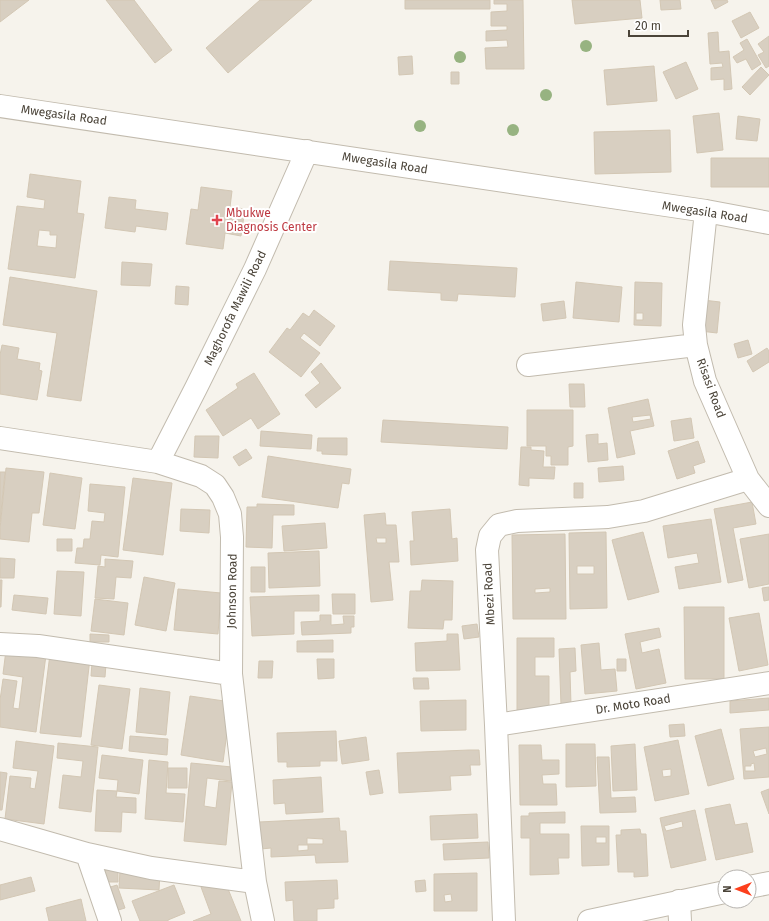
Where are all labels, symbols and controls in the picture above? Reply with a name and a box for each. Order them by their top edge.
scale bar [629,12,688,38]
text: 20 m [635,19,661,33]
street label: Mwegasila Road [20,102,108,128]
street label: Mwegasila Road [341,149,429,177]
street label: Mwegasila Road [661,198,749,226]
place label: Mbukwe Diagnosis Center [226,206,317,234]
marker: Mbukwe Diagnosis Center [211,214,223,226]
street label: Maghorofa Mawili Road [201,248,269,368]
street label: Risasi Road [694,356,728,420]
street label: Johnson Road [224,553,240,629]
street label: Mbezi Road [480,562,498,626]
street label: Dr. Moto Road [594,691,672,717]
north arrow [717,869,757,909]
text: N [721,885,734,893]

